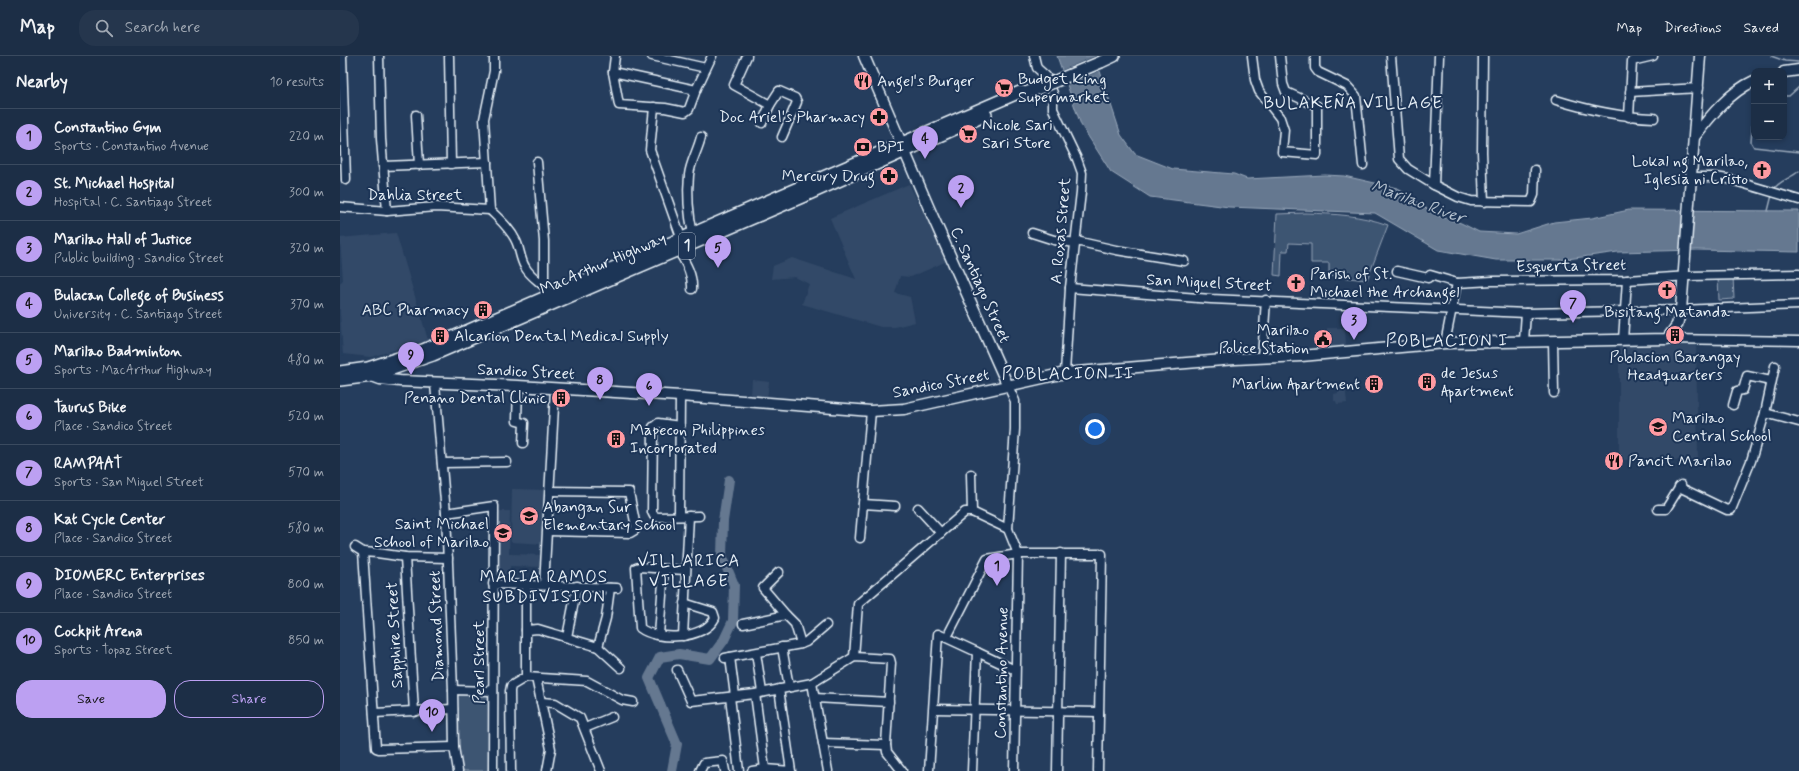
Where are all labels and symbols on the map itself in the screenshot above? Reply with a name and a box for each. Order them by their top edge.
place label: Budget King Supermarket [1018,69,1110,108]
restaurant icon: Angel's Burger [852,70,874,92]
place label: Angel's Burger [877,71,974,93]
supermarket icon: Budget King Supermarket [993,77,1015,99]
district label: BULAKEÑA VILLAGE [1263,92,1443,114]
pharmacy icon: Doc Ariel's Pharmacy [868,106,890,128]
place label: Doc Ariel's Pharmacy [719,107,865,128]
place label: Nicole Sari Sari Store [982,115,1053,154]
supermarket icon: Nicole Sari Sari Store [957,123,979,145]
pin: 4 [912,126,938,159]
bank icon: BPI [852,136,874,158]
place label: BPI [877,137,905,158]
place label: Lokal ng Marilao, Iglesia ni Cristo [1632,151,1748,190]
church icon: Lokal ng Marilao, Iglesia ni Cristo [1751,159,1773,181]
pharmacy icon: Mercury Drug [878,165,900,187]
place label: Mercury Drug [782,166,875,188]
pin: 2 [948,175,974,208]
water label: Marilao River [1368,175,1471,230]
street label: A. Roxas Street [1046,176,1076,285]
street label: Dahlia Street [367,185,463,206]
street label: C. Santiago Street [945,224,1015,346]
street label: MacArthur Highway [537,228,670,301]
road number: 1 [679,233,695,259]
pin: 5 [705,235,731,268]
street label: Esquerta Street [1516,255,1626,277]
place label: Parish of St. Michael the Archangel [1310,264,1460,304]
street label: San Miguel Street [1146,269,1273,297]
church icon: Parish of St. Michael the Archangel [1285,272,1307,294]
church icon: Bisitang Matanda [1656,279,1678,301]
pin: 7 [1560,290,1586,323]
building icon: ABC Pharmacy [472,299,494,321]
place label: ABC Pharmacy [362,300,469,321]
place label: Bisitang Matanda [1604,302,1730,324]
pin: 3 [1341,307,1367,340]
place label: Marilao Police Station [1219,320,1309,359]
building icon: Poblacion Barangay Headquarters [1664,324,1686,346]
building icon: Alcarion Dental Medical Supply [429,325,451,347]
place label: Alcarion Dental Medical Supply [454,326,669,347]
public building icon: Marilao Police Station [1312,328,1334,350]
district label: POBLACION I [1386,330,1508,352]
pin: 9 [398,342,424,375]
place label: Poblacion Barangay Headquarters [1609,347,1741,386]
street label: Sandico Street [477,359,575,385]
district label: POBLACION II [1002,363,1134,385]
place label: de Jesus Apartment [1441,363,1514,403]
street label: Sandico Street [891,364,991,404]
pin: 8 [587,367,613,400]
building icon: de Jesus Apartment [1416,371,1438,393]
pin: 6 [636,373,662,406]
building icon: Marlim Apartment [1363,373,1385,395]
place label: Marlim Apartment [1232,374,1360,396]
building icon: Penano Dental Clinic [550,387,572,409]
place label: Penano Dental Clinic [404,388,547,409]
place label: Marilao Central School [1672,408,1772,447]
school or university icon: Marilao Central School [1647,416,1669,438]
your location [1085,419,1105,439]
place label: Mapecon Philippines Incorporated [630,420,765,459]
building icon: Mapecon Philippines Incorporated [605,428,627,450]
restaurant icon: Pancit Marilao [1603,450,1625,472]
place label: Pancit Marilao [1628,451,1732,472]
place label: Abangan Sur Elementary School [543,497,676,536]
school or university icon: Abangan Sur Elementary School [518,505,540,527]
place label: Saint Michael School of Marilao [374,514,489,553]
school or university icon: Saint Michael School of Marilao [492,522,514,544]
district label: VILLARICA VILLAGE [638,550,740,592]
pin: 1 [984,553,1010,586]
district label: MARIA RAMOS SUBDIVISION [480,566,608,608]
street label: Diamond Street [425,570,449,682]
street label: Sapphire Street [382,581,408,689]
street label: Constantino Avenue [990,607,1014,739]
street label: Pearl Street [469,620,490,704]
pin: 10 [419,699,445,732]

